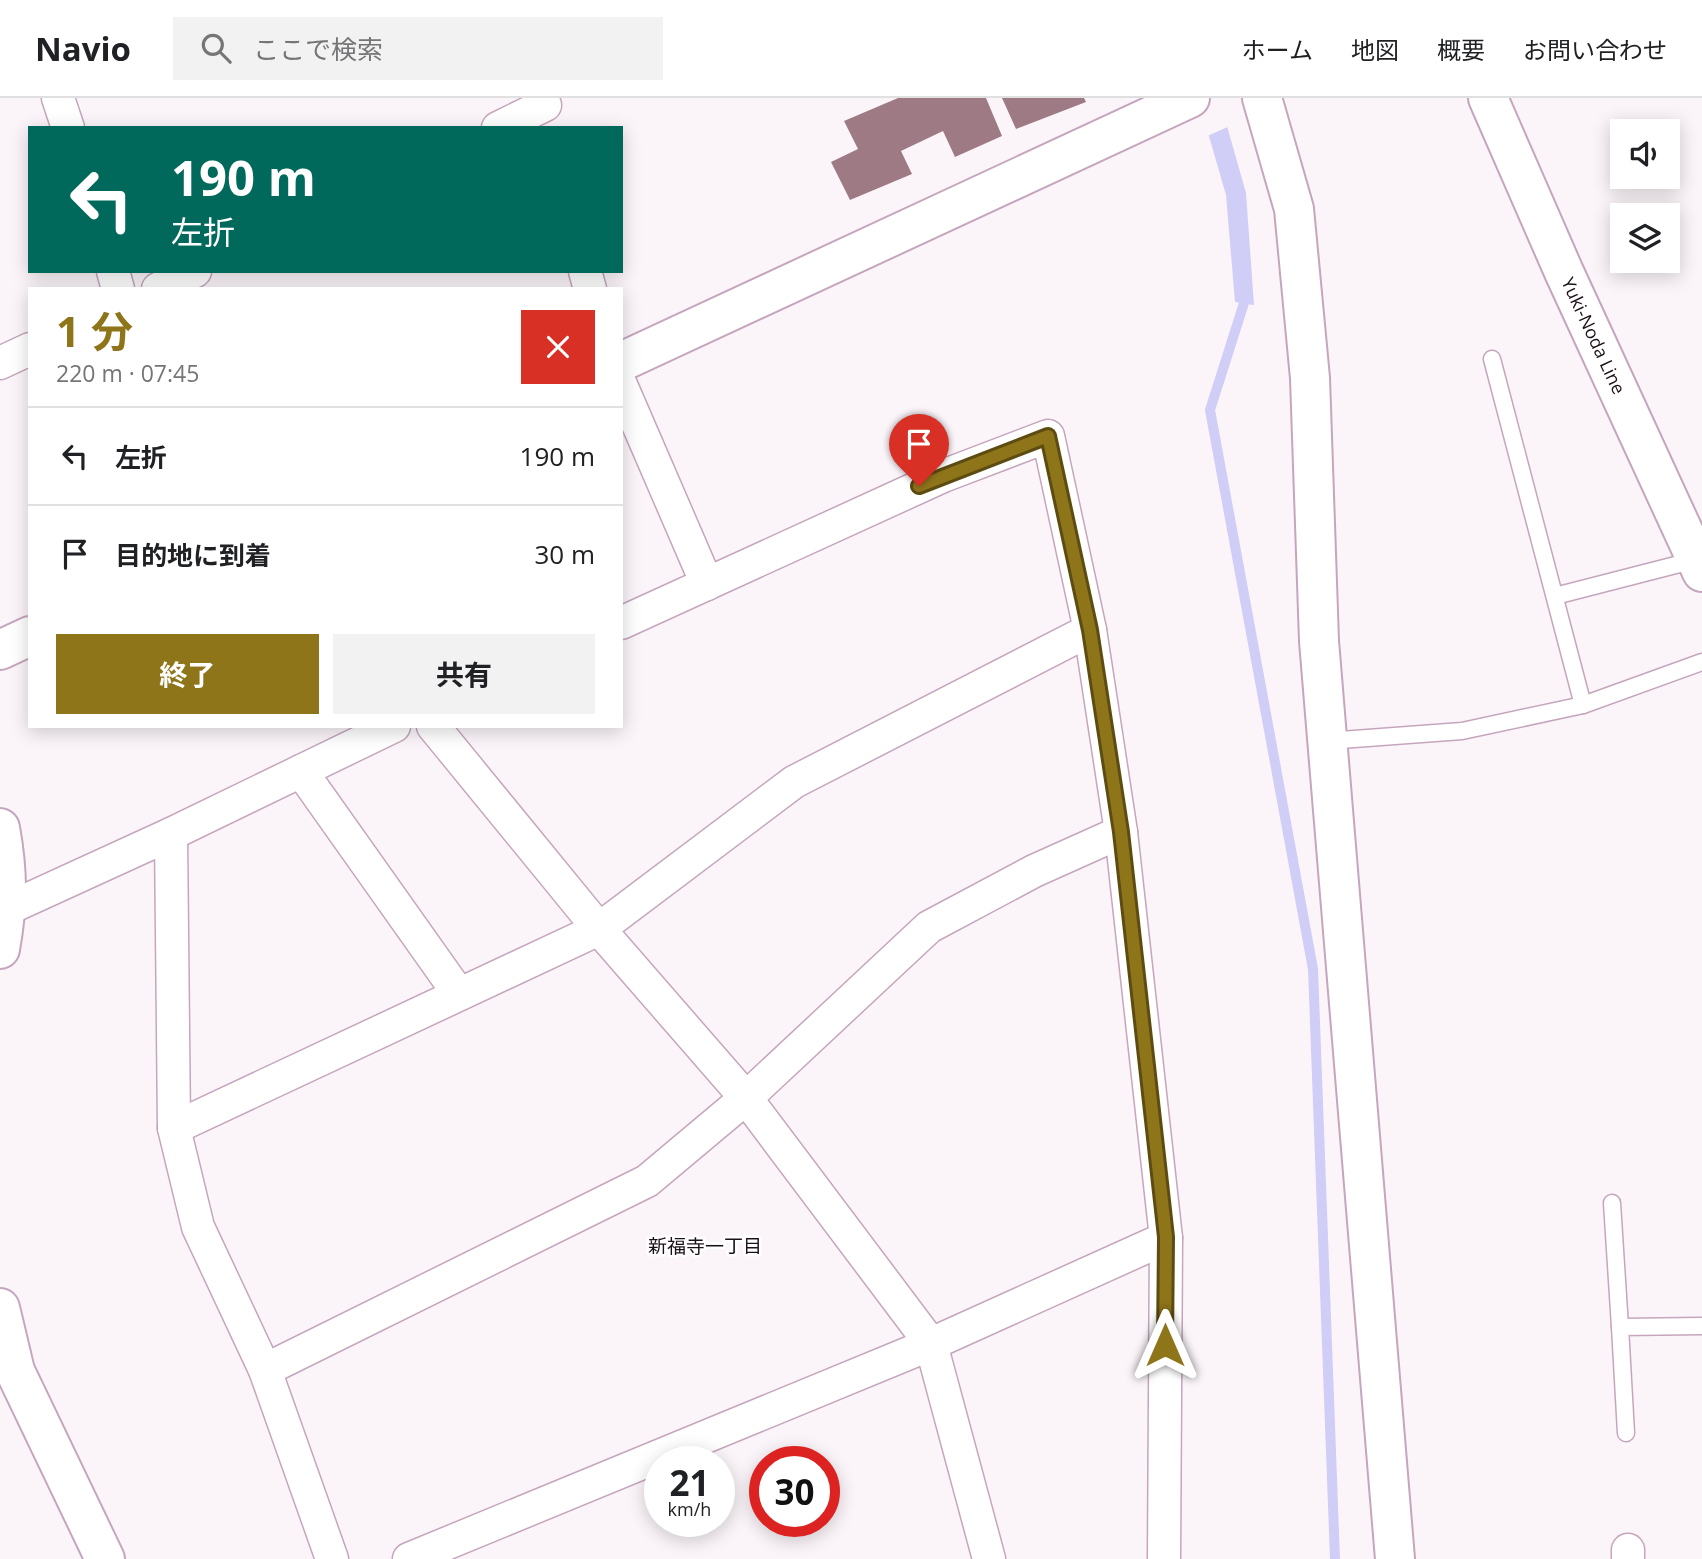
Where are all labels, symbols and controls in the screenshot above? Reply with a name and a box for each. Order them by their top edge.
search box [173,17,663,80]
text: Navio [35,26,131,71]
icon: search [197,29,235,67]
text: ここで検索 [253,31,383,67]
text: ホーム [1242,33,1313,66]
text: 地図 [1351,33,1399,66]
text: 概要 [1437,33,1485,66]
text: お問い合わせ [1523,33,1667,66]
map controls [1610,119,1680,273]
button: sound [1610,119,1680,189]
text: 190 m [171,144,316,210]
icon: left [56,154,147,245]
button: layers [1610,203,1680,273]
text: 左折 [171,210,235,253]
street label: Yuki-Noda Line [1556,273,1631,398]
text: 1 分 [56,302,133,359]
button: close [521,310,595,384]
text: 220 m · 07:45 [56,357,199,389]
pin [889,414,949,486]
icon: arrive [900,425,938,463]
icon: left [56,437,94,475]
text: 190 m [520,438,595,474]
text: 左折 [115,439,167,475]
icon: arrive [56,535,94,573]
text: 30 m [534,536,595,572]
text: 目的地に到着 [115,537,271,573]
button: 終了 [56,634,319,714]
button: 共有 [333,634,595,714]
district label: 新福寺一丁目 [648,1233,762,1259]
position arrow [1128,1308,1202,1382]
speed limit sign: 30 [749,1446,840,1537]
text: 21 [669,1459,710,1506]
text: km/h [668,1497,711,1521]

